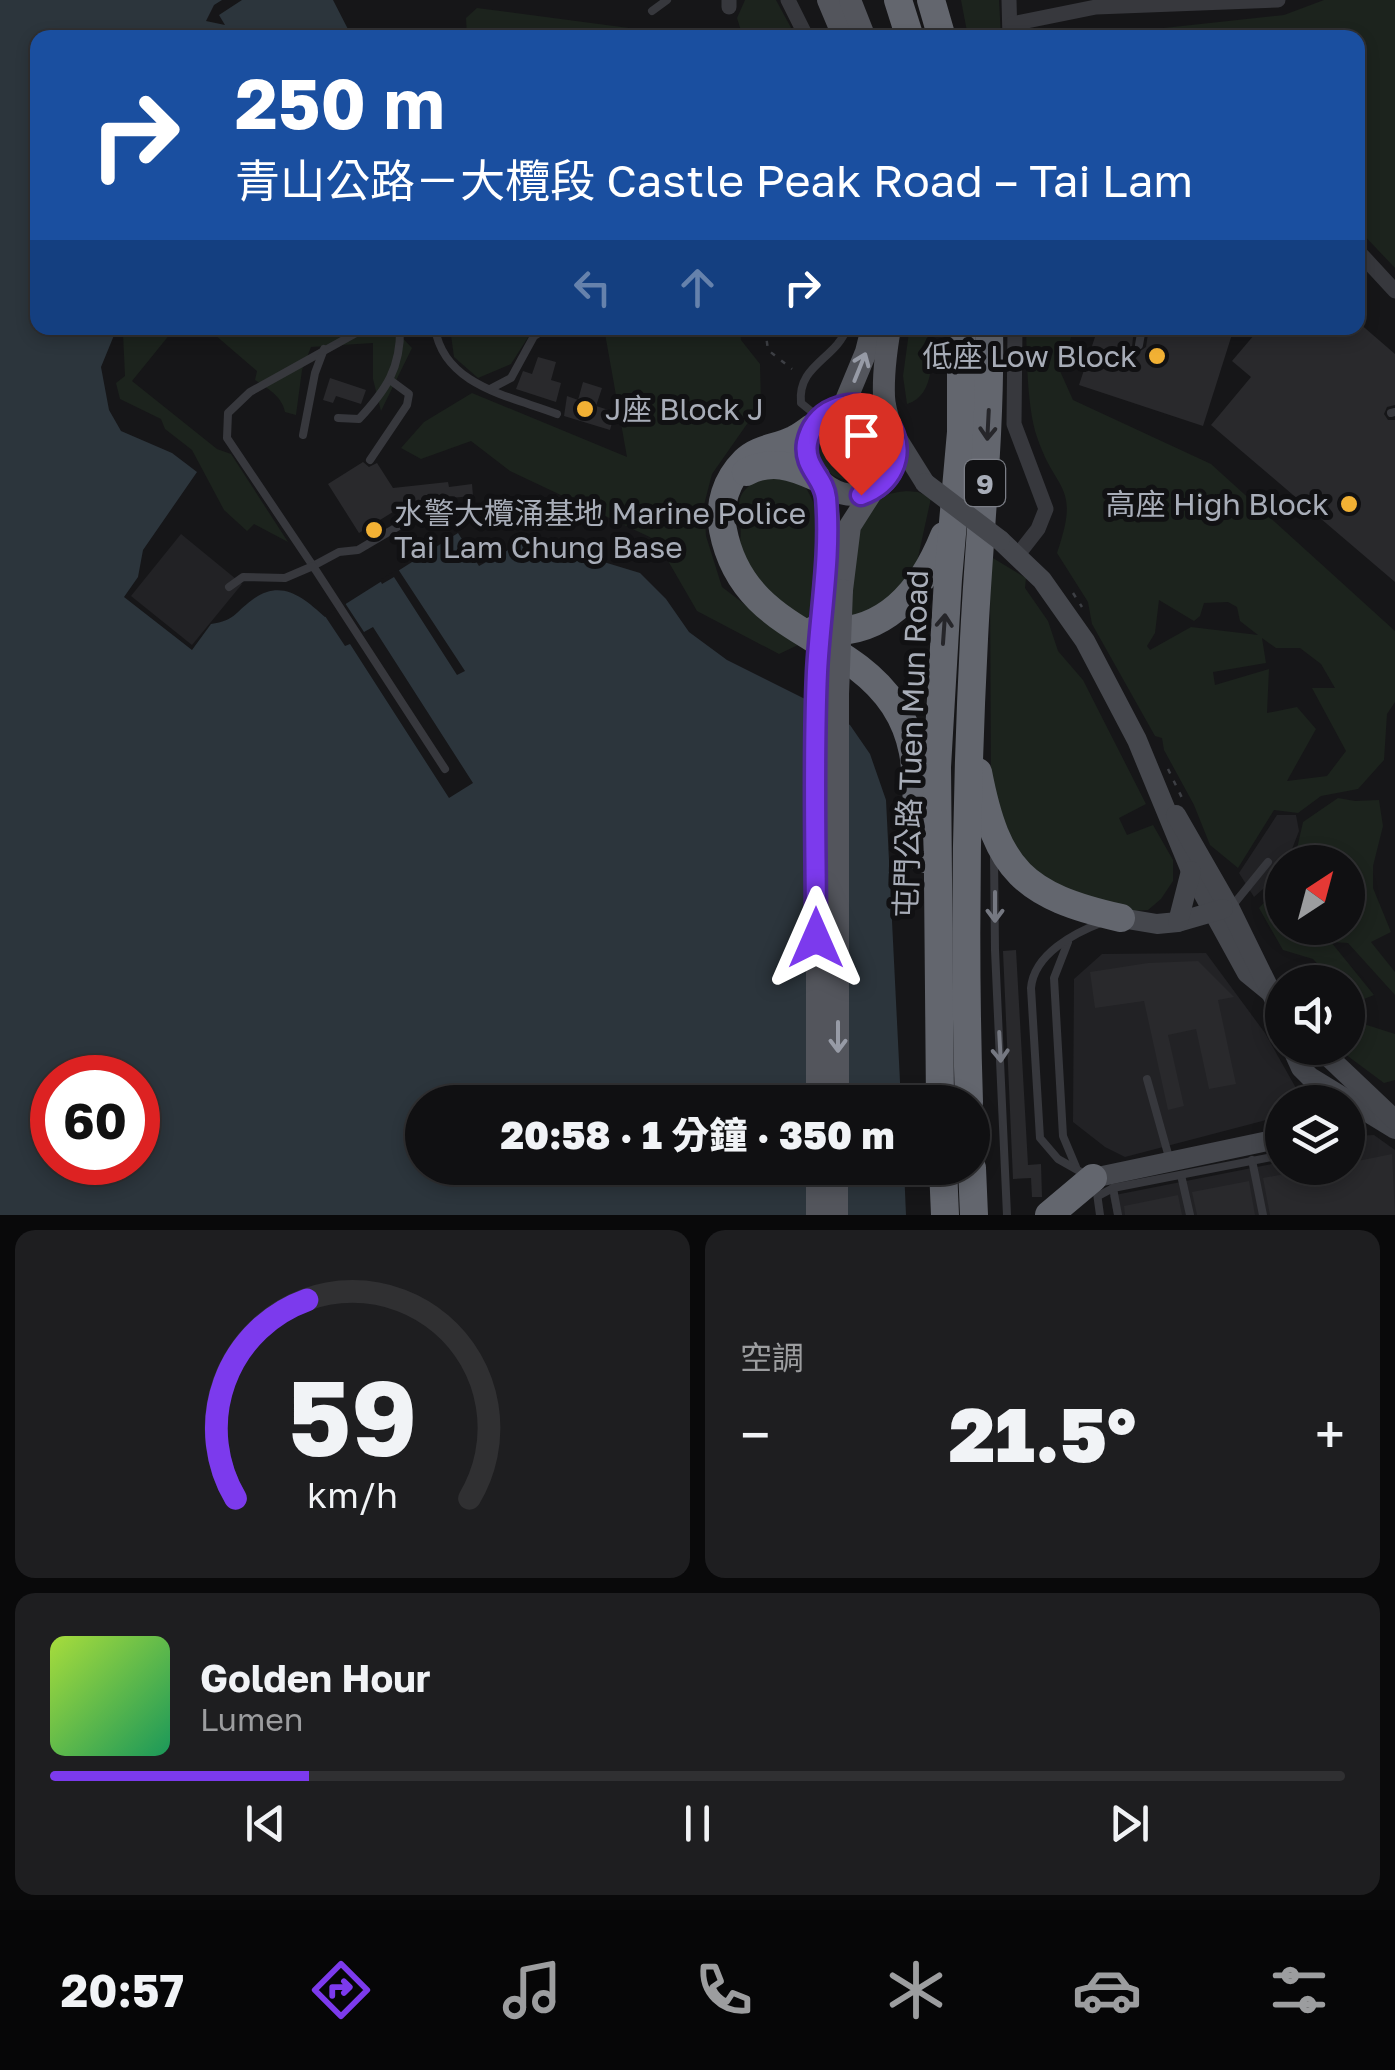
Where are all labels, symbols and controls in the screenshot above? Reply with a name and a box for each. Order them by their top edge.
text: 250 m [235,60,445,144]
icon: right [70,70,200,200]
text: 青山公路－大欖段 Castle Peak Road – Tai Lam [235,153,1193,207]
icon: left [565,260,620,315]
icon: ahead [670,260,725,315]
icon: right [775,260,830,315]
place label: 低座 Low Block [923,338,1137,374]
marker: 低座 Low Block [1146,345,1168,367]
one-way arrow [853,352,871,383]
place label: J座 Block J [605,391,764,427]
pin [819,393,904,496]
marker: J座 Block J [574,398,596,420]
icon: arrive [834,408,889,463]
one-way arrow [979,408,998,440]
road number: 9 [965,460,1005,506]
place label: 高座 High Block [1106,486,1329,522]
marker: 高座 High Block [1338,493,1360,515]
place label: 水警大欖涌基地 Marine Police Tai Lam Chung Base [394,495,806,565]
marker: 水警大欖涌基地 Marine Police Tai Lam Chung Base [363,519,385,541]
street label: 屯門公路 Tuen Mun Road [887,569,935,919]
one-way arrow [935,614,954,646]
north arrow [1265,845,1365,945]
map controls [1265,845,1365,1185]
position arrow [764,886,868,990]
one-way arrow [986,890,1004,922]
button: sound [1265,965,1365,1065]
one-way arrow [828,1020,848,1053]
one-way arrow [991,1030,1010,1062]
speed limit sign: 60 [30,1055,160,1185]
button: layers [1265,1085,1365,1185]
text: 20:58 · 1 分鐘 · 350 m [500,1112,895,1157]
text: 空調 [740,1338,804,1376]
text: 59 [288,1354,417,1479]
text: 21.5° [949,1388,1136,1479]
text: − [740,1401,770,1467]
text: + [1315,1401,1345,1467]
text: km/h [307,1473,398,1516]
text: Golden Hour [200,1655,431,1700]
text: Lumen [200,1700,304,1738]
icon: previous [238,1796,293,1851]
icon: pause [670,1796,725,1851]
icon: next [1102,1796,1157,1851]
icon: directions [306,1955,376,2025]
icon: music [497,1955,567,2025]
icon: phone [689,1955,759,2025]
icon: climate [881,1955,951,2025]
icon: car [1072,1955,1142,2025]
icon: filters [1264,1955,1334,2025]
text: 20:57 [61,1963,184,2017]

